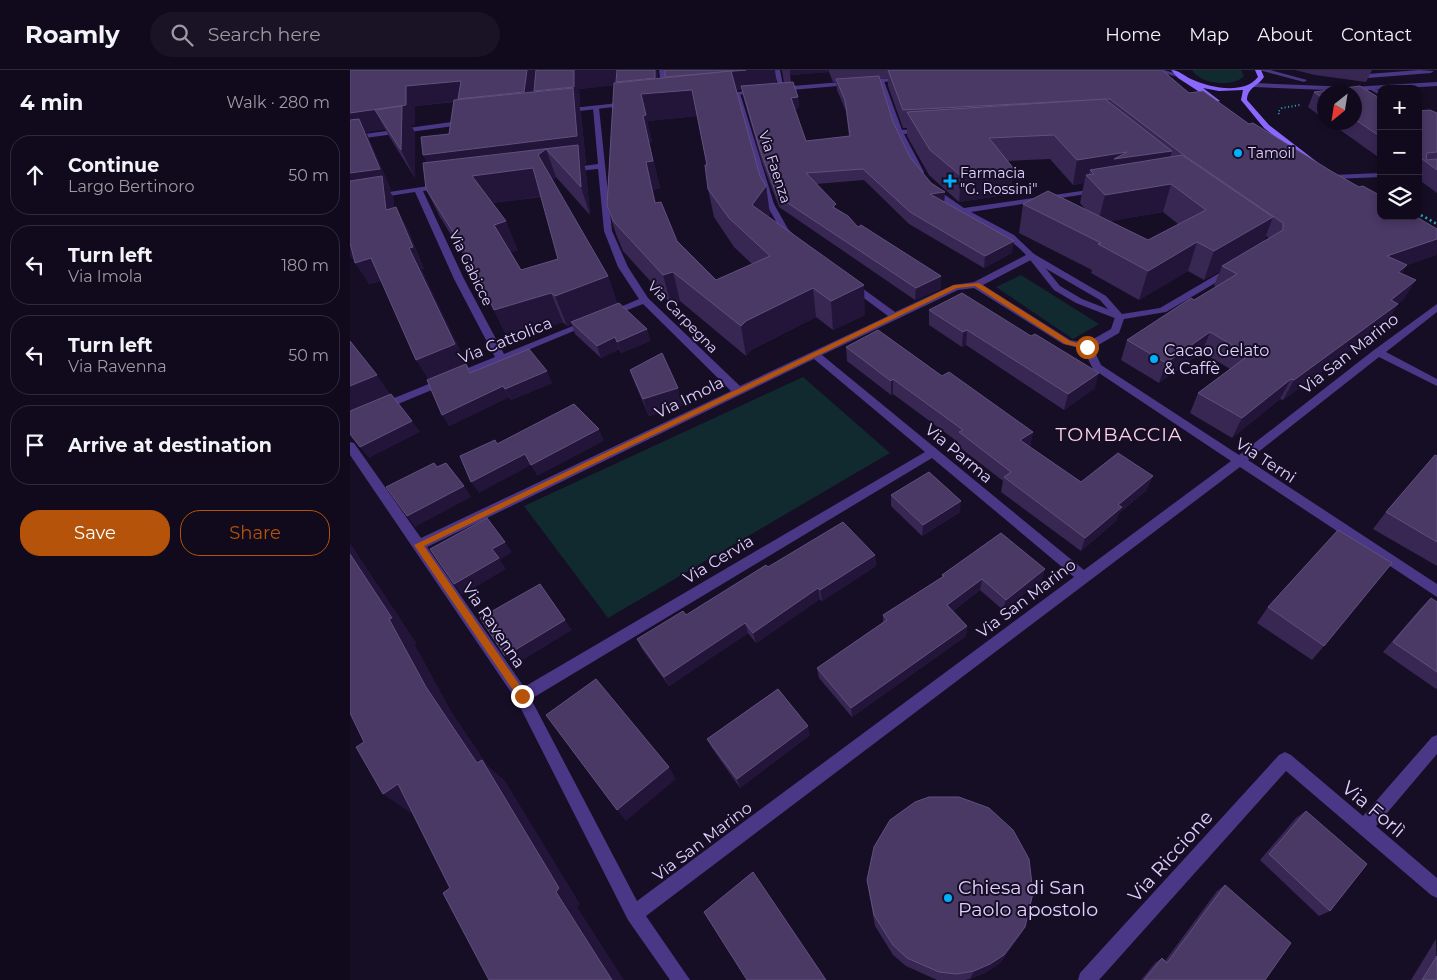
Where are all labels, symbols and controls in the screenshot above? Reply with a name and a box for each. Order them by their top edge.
search box [150,12,500,57]
text: Roamly [25,20,120,49]
icon: search [168,21,196,49]
text: Search here [208,23,321,46]
text: Home [1105,24,1161,46]
text: Map [1189,24,1229,46]
text: About [1257,24,1313,46]
text: Contact [1341,24,1412,46]
north arrow [1317,85,1362,130]
map controls [1377,85,1422,220]
button: + [1377,85,1422,130]
text: 4 min [20,90,83,115]
text: Walk · 280 m [226,93,330,112]
street label: Via Faenza [755,128,795,206]
button: − [1377,130,1422,175]
place label: Tamoil [1248,144,1295,162]
marker: Tamoil [1232,147,1244,159]
text: Continue [68,154,159,177]
icon: ahead [21,161,49,189]
place label: Farmacia "G. Rossini" [960,164,1037,198]
text: 50 m [288,166,329,185]
marker: Farmacia "G. Rossini" [944,175,956,187]
button: layers [1377,175,1422,220]
text: Largo Bertinoro [68,177,195,196]
street label: Via Gabicce [445,227,497,309]
text: Turn left [68,244,153,267]
icon: left [21,251,49,279]
text: 180 m [281,256,329,275]
text: Via Imola [68,267,142,286]
street label: Via Carpegna [644,277,722,357]
street label: Via San Marino [1296,309,1402,398]
street label: Via Cattolica [456,313,555,368]
text: Turn left [68,334,153,357]
route start [1076,336,1099,359]
icon: left [21,341,49,369]
place label: Cacao Gelato & Caffè [1164,341,1269,378]
text: 50 m [288,346,329,365]
marker: Cacao Gelato & Caffè [1148,353,1160,365]
text: Via Ravenna [68,357,167,376]
street label: Via Imola [652,373,727,422]
street label: Via Parma [921,420,996,487]
district label: TOMBACCIA [1055,423,1183,446]
icon: arrive [21,431,49,459]
text: Arrive at destination [68,434,272,457]
street label: Via Terni [1232,434,1300,487]
button: Save [20,510,170,556]
button: Share [180,510,330,556]
street label: Via Cervia [680,531,757,588]
street label: Via San Marino [973,555,1080,642]
street label: Via Ravenna [458,579,529,672]
route end [511,685,534,708]
street label: Via Forlì [1337,776,1410,842]
street label: Via San Marino [649,798,756,885]
street label: Via Riccione [1123,806,1218,907]
place label: Chiesa di San Paolo apostolo [958,876,1098,921]
marker: Chiesa di San Paolo apostolo [942,892,954,904]

